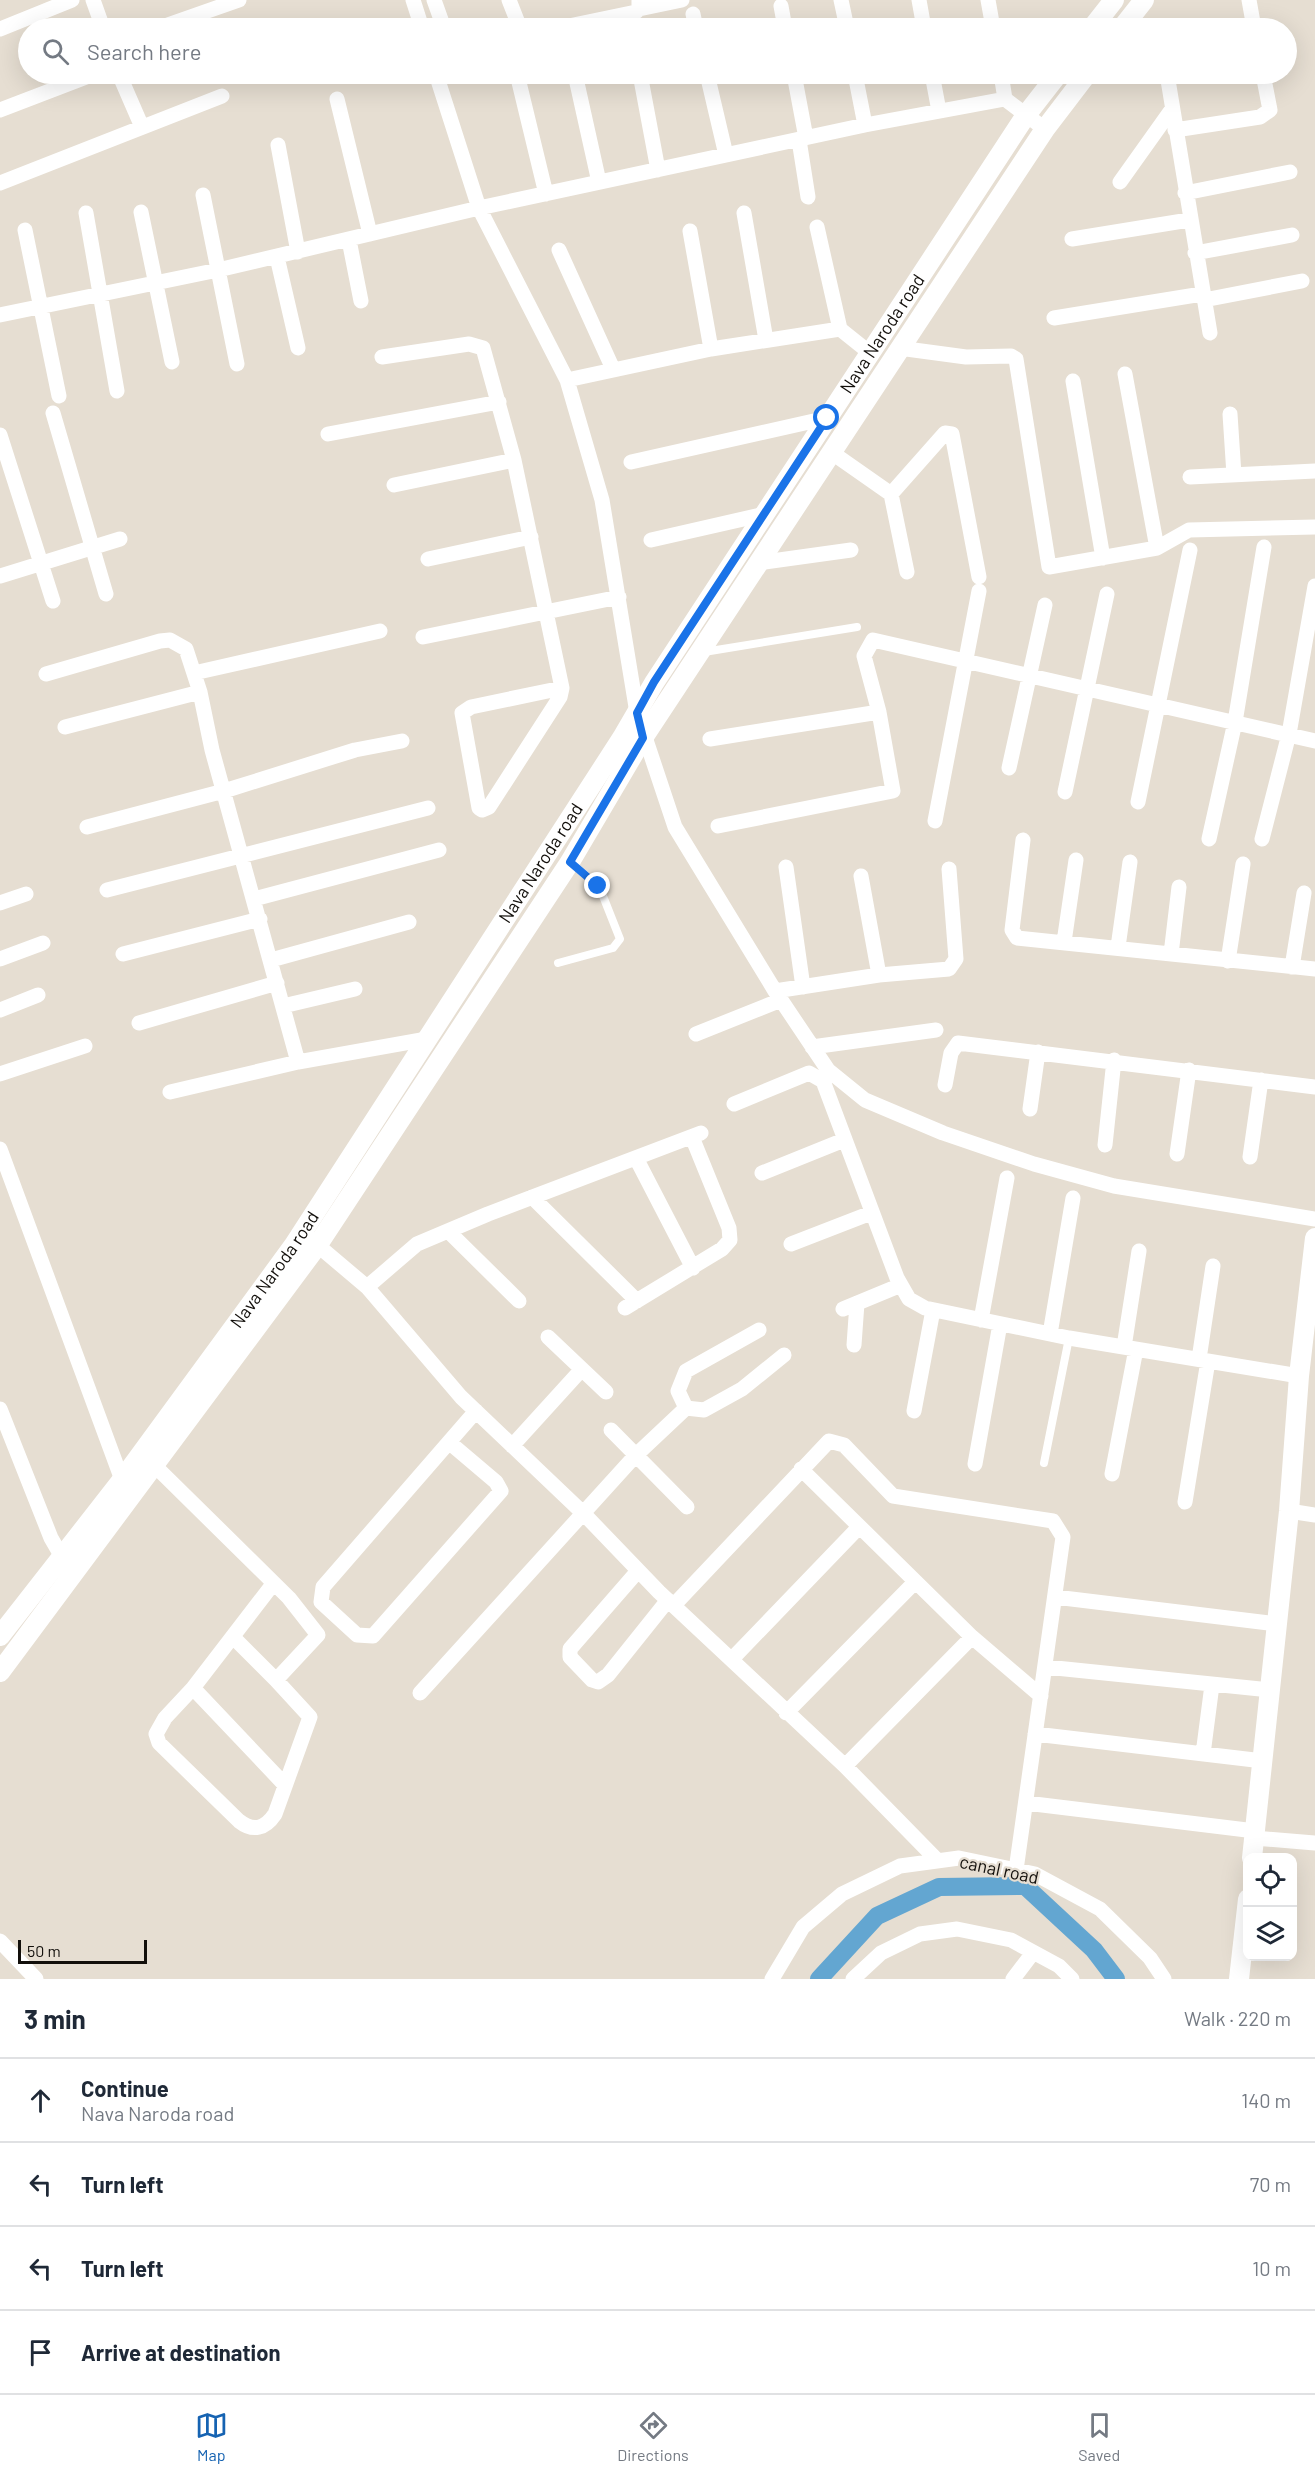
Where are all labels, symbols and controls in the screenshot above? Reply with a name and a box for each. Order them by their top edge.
search box [18,18,1297,84]
icon: search [39,35,72,68]
text: Search here [87,38,201,64]
street label: Nava Naroda road [835,270,929,397]
route start [813,404,839,430]
street label: Nava Naroda road [493,799,587,927]
route end [584,872,610,898]
street label: Nava Naroda road [225,1207,323,1332]
street label: canal road [958,1850,1041,1888]
map controls [1243,1853,1297,1961]
button: locate [1243,1853,1297,1907]
button: layers [1243,1907,1297,1961]
scale bar [18,1937,147,1964]
text: 50 m [27,1941,61,1960]
text: 3 min [24,2003,86,2034]
text: Walk · 220 m [1184,2006,1291,2030]
text: Continue [81,2075,169,2101]
icon: ahead [24,2084,57,2117]
text: 140 m [1241,2088,1291,2112]
text: Nava Naroda road [81,2101,234,2125]
icon: left [24,2168,57,2201]
text: Turn left [81,2171,164,2197]
text: 70 m [1250,2172,1291,2196]
icon: left [24,2252,57,2285]
text: Turn left [81,2255,164,2281]
text: 10 m [1252,2256,1291,2280]
icon: arrive [24,2336,57,2369]
text: Arrive at destination [81,2339,280,2365]
tab: Map [195,2409,228,2464]
tab: Directions [617,2409,689,2464]
tab: Saved [1078,2409,1120,2464]

